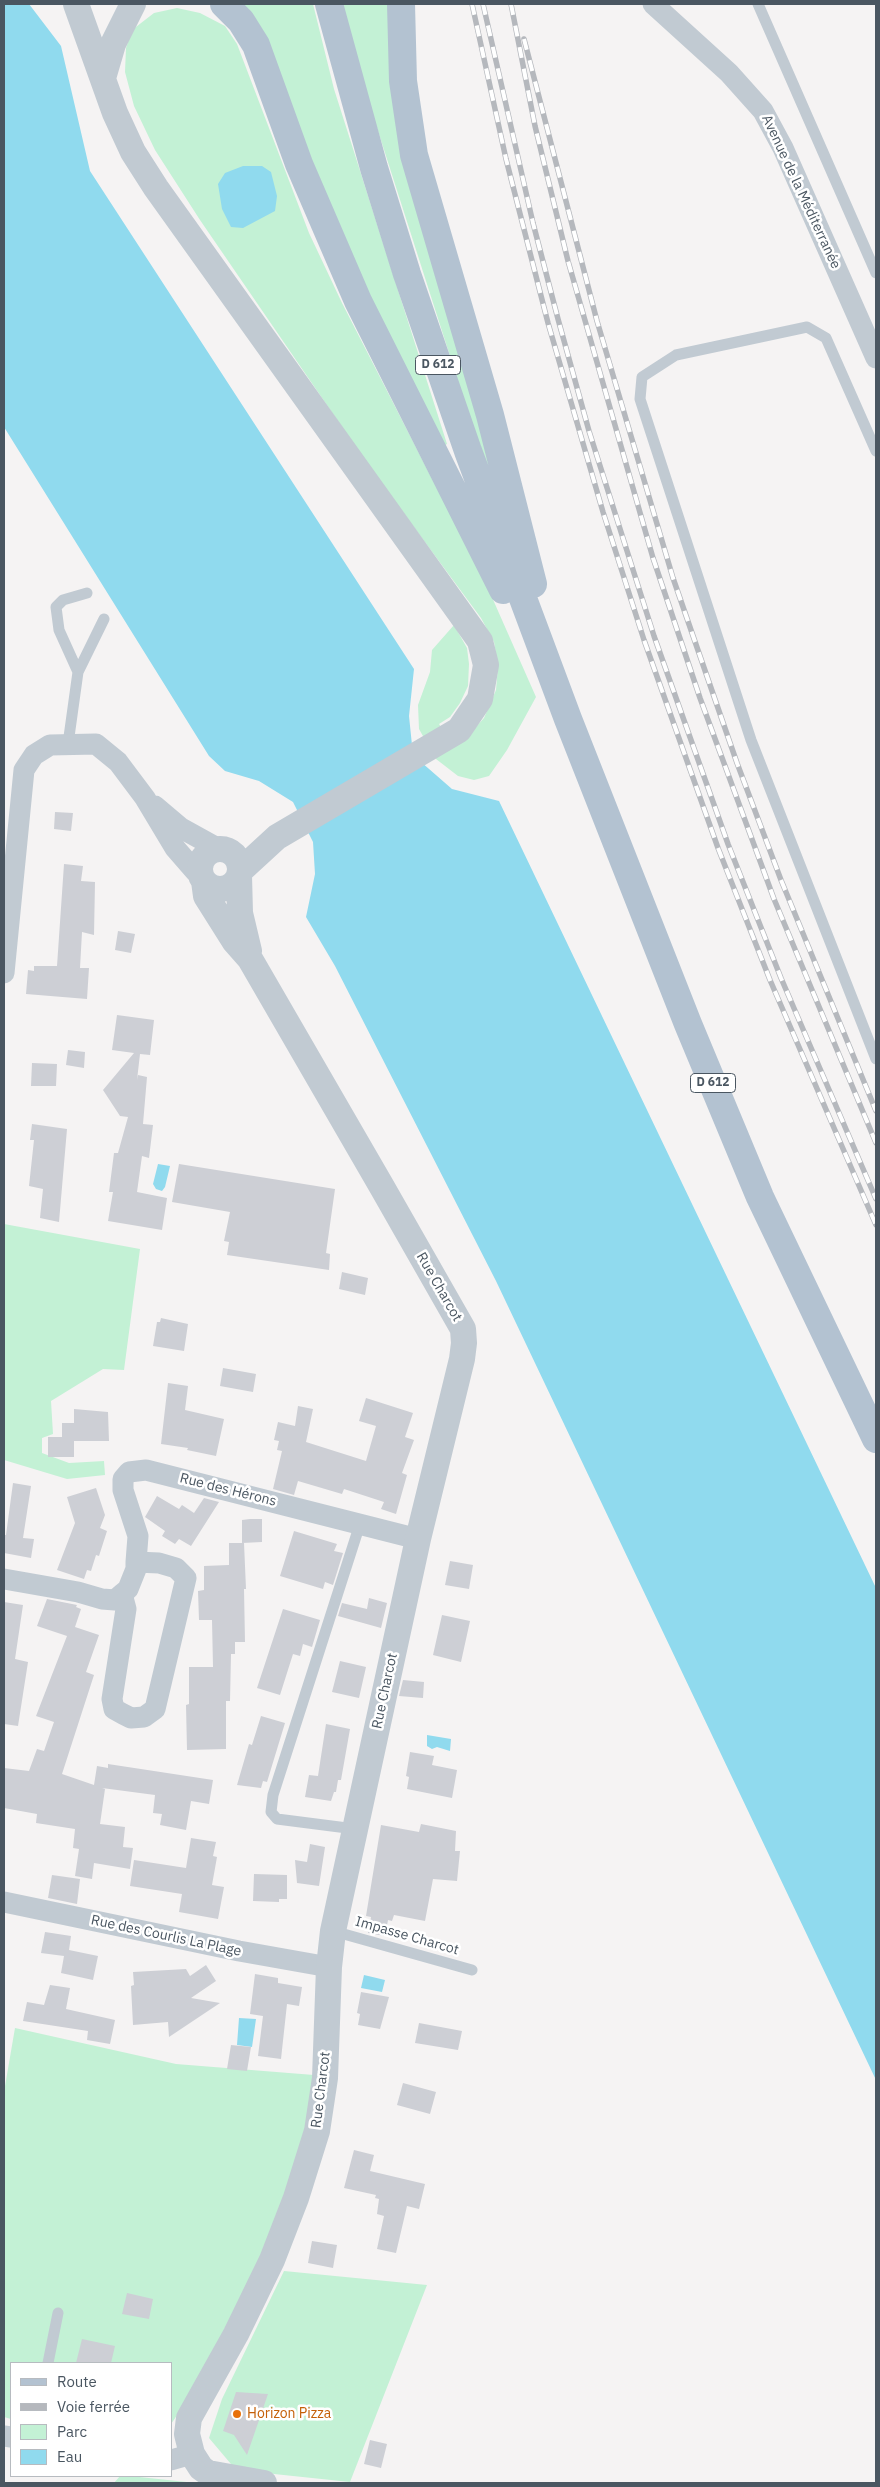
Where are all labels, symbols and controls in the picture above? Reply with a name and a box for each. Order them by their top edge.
street label: Avenue de la Méditerranée [758,112,844,272]
road number: D 612 [416,356,460,374]
road number: D 612 [690,1074,736,1092]
street label: Rue Charcot [413,1250,465,1324]
street label: Rue des Hérons [178,1470,278,1510]
street label: Rue Charcot [369,1652,401,1730]
street label: Rue des Courlis La Plage [89,1912,243,1960]
street label: Impasse Charcot [353,1913,461,1959]
street label: Rue Charcot [308,2051,334,2129]
legend [10,2362,172,2477]
text: Route [57,2372,97,2391]
text: Voie ferrée [57,2397,130,2416]
place label: Horizon Pizza [247,2406,331,2422]
marker: Horizon Pizza [231,2408,243,2420]
text: Parc [57,2422,87,2441]
text: Eau [57,2447,82,2466]

